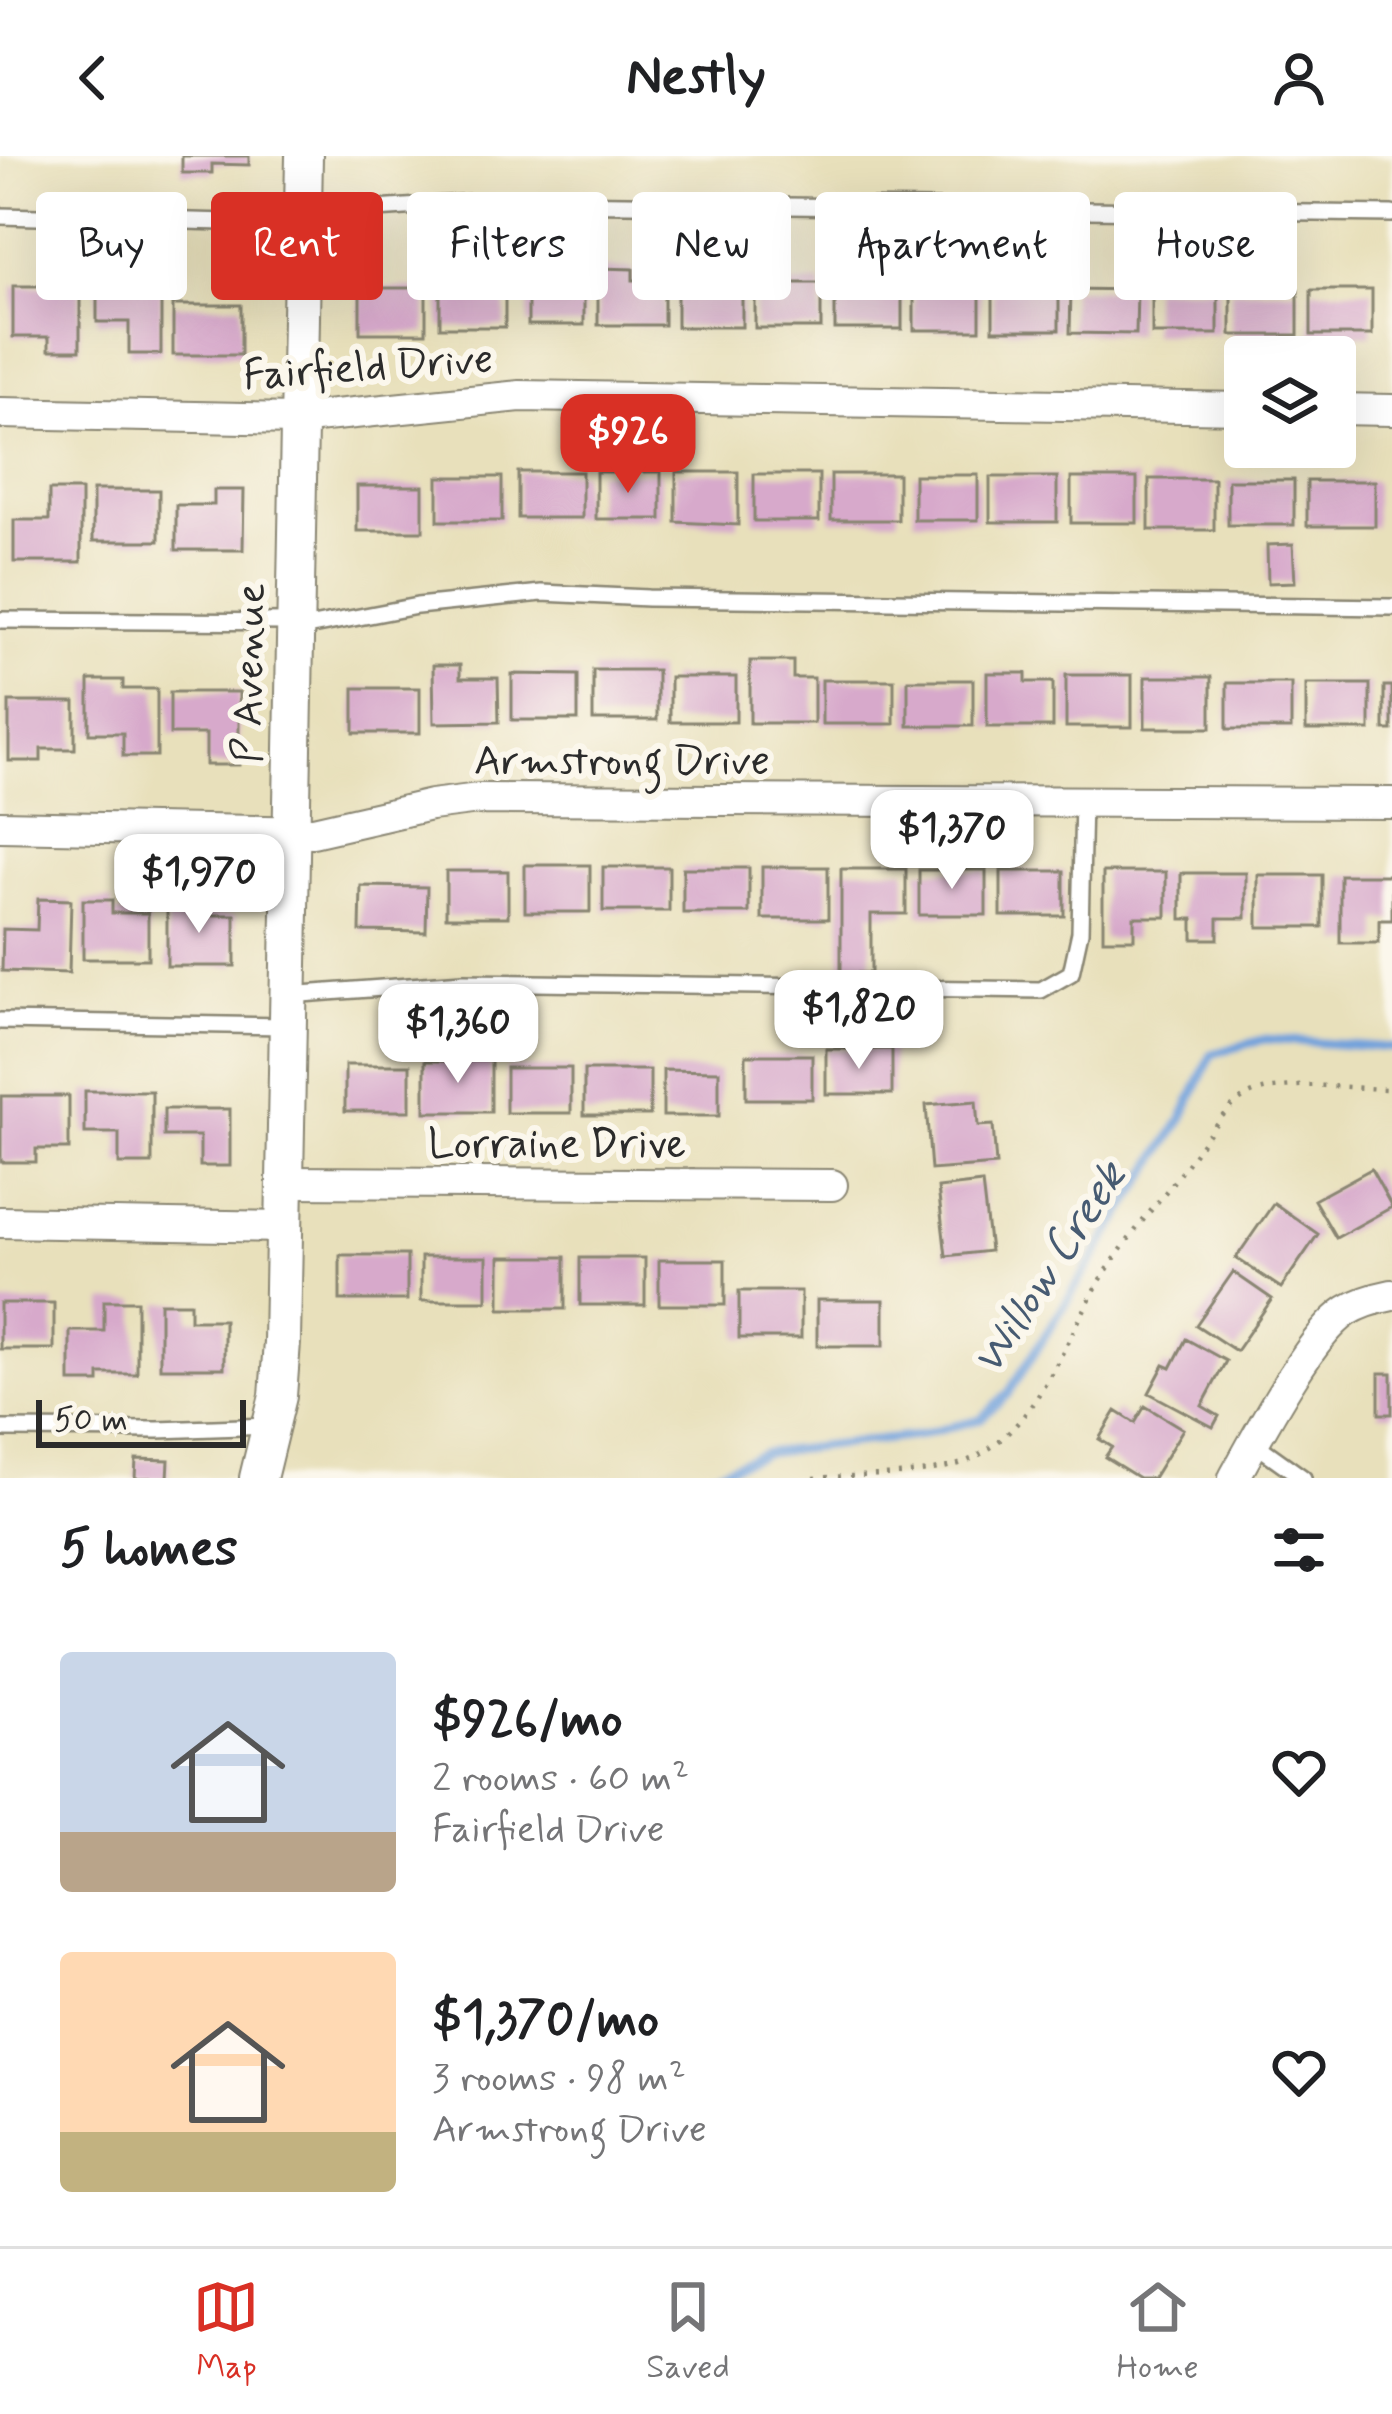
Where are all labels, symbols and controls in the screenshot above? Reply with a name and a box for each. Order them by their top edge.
text: Nestly [626,43,766,114]
icon: back [60,45,126,111]
icon: person [1266,45,1332,111]
chip: Buy [36,192,187,300]
chip: Rent [211,192,383,300]
chip: Filters [407,192,608,300]
chip: New [632,192,791,300]
chip: Apartment [815,192,1090,300]
chip: House [1114,192,1297,300]
street label: Fairfield Drive [241,332,495,405]
map controls [1224,336,1356,468]
button: layers [1224,336,1356,468]
pin: $926 [557,394,699,496]
text: $926 [587,407,669,458]
street label: P Avenue [221,583,280,764]
street label: Armstrong Drive [474,735,770,794]
pin: $1,370 [854,790,1050,892]
text: $1,370 [898,803,1006,854]
pin: $1,970 [101,834,297,936]
text: $1,970 [141,847,257,898]
pin: $1,820 [761,970,957,1072]
text: $1,820 [801,983,917,1034]
pin: $1,360 [360,984,556,1086]
text: $1,360 [405,997,511,1048]
street label: Lorraine Drive [428,1118,686,1173]
water label: Willow Creek [959,1149,1142,1387]
scale bar [36,1394,246,1447]
text: 50 m [54,1399,128,1443]
text: 5 homes [60,1517,238,1583]
icon: filters [1266,1517,1332,1583]
text: $926/mo [432,1688,623,1754]
icon: home [156,1700,300,1844]
icon: heart [1266,1739,1332,1805]
text: 2 rooms · 60 m² [432,1754,689,1805]
text: Fairfield Drive [432,1805,665,1856]
text: $1,370/mo [432,1988,659,2054]
icon: home [156,2000,300,2144]
icon: heart [1266,2039,1332,2105]
text: 3 rooms · 98 m² [432,2054,686,2105]
text: Armstrong Drive [432,2105,707,2156]
tab: Map [193,2274,259,2390]
tab: Saved [646,2274,730,2390]
tab: Home [1117,2274,1199,2390]

